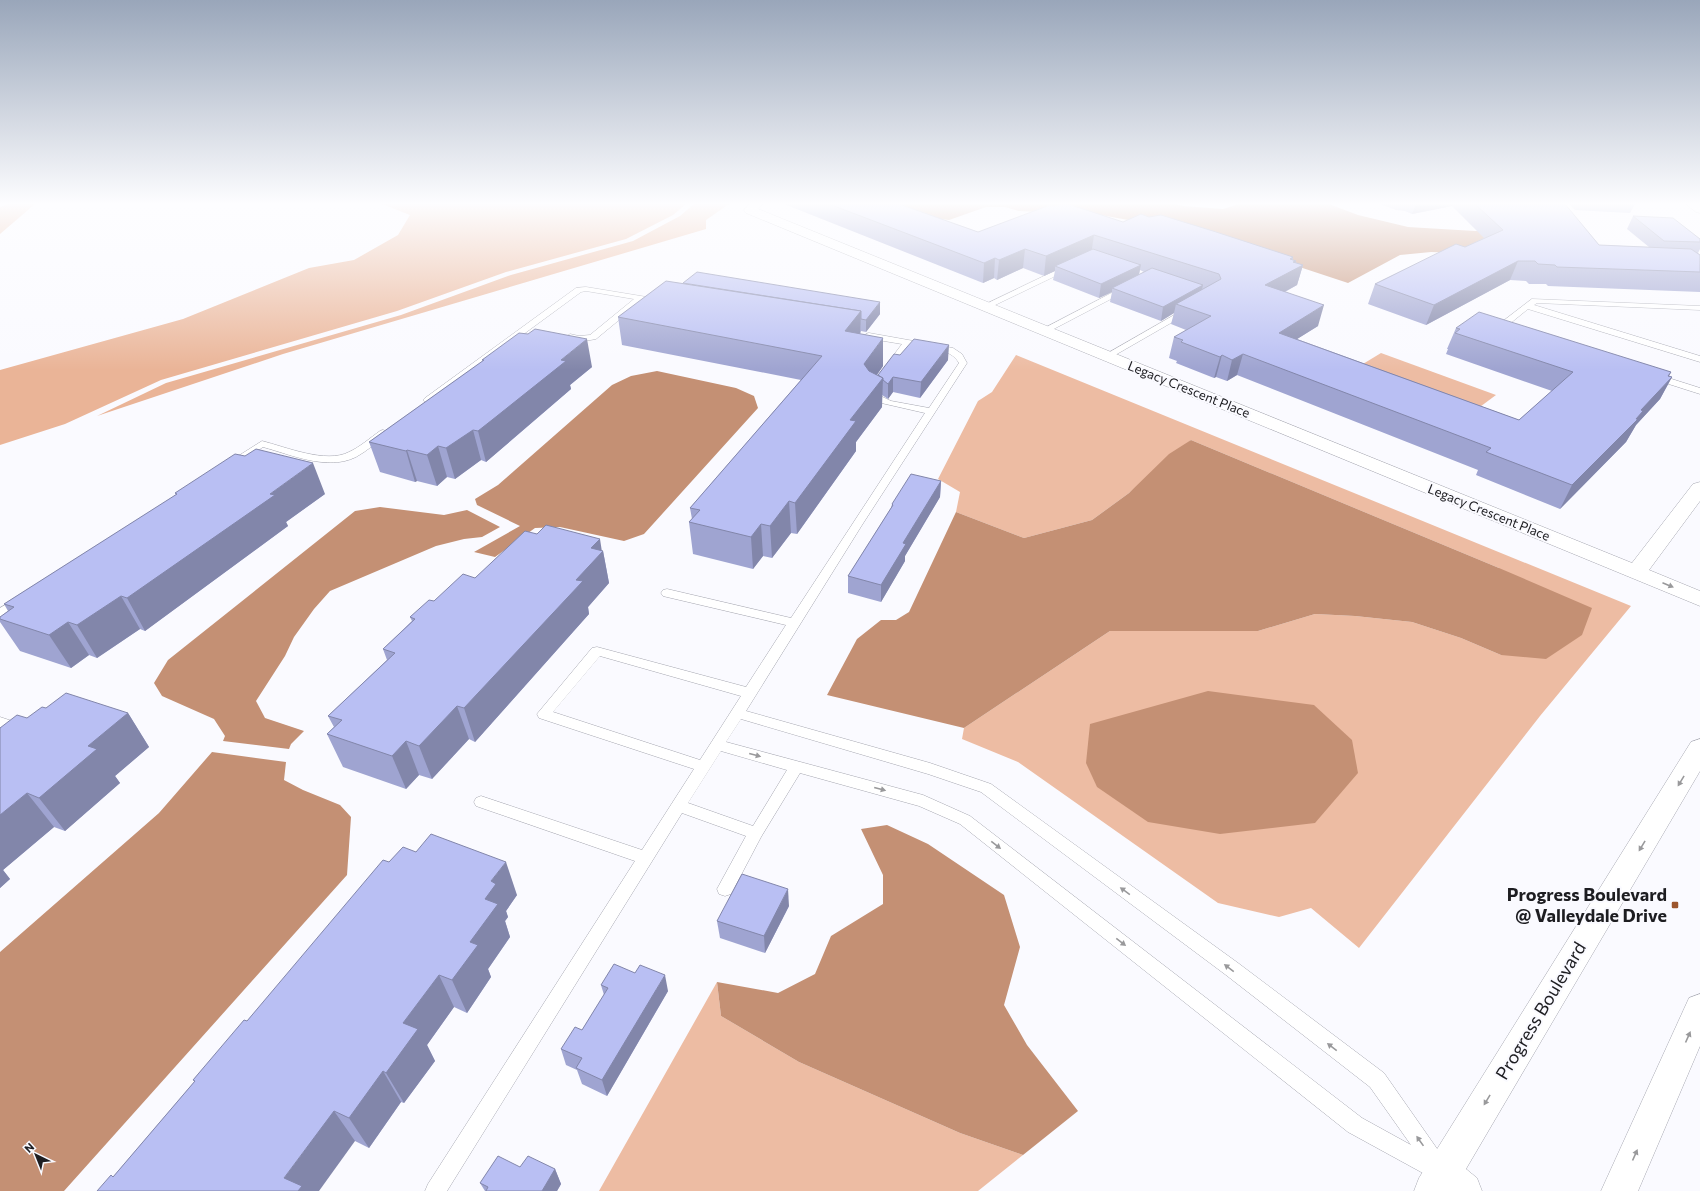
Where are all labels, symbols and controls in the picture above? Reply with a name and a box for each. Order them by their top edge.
street label: Legacy Crescent Place [1126,357,1253,421]
street label: Legacy Crescent Place [1426,480,1553,544]
one-way arrow [1663,583,1675,589]
one-way arrow [749,752,761,758]
one-way arrow [1677,776,1685,786]
one-way arrow [874,786,886,792]
one-way arrow [991,840,1002,849]
one-way arrow [1638,840,1645,852]
place label: Progress Boulevard @ Valleydale Drive [1507,883,1667,926]
one-way arrow [1119,887,1130,895]
marker: Progress Boulevard @ Valleydale Drive [1670,900,1680,910]
one-way arrow [1115,937,1126,946]
street label: Progress Boulevard [1490,938,1590,1083]
one-way arrow [1224,964,1235,972]
one-way arrow [1685,1031,1691,1042]
one-way arrow [1327,1043,1338,1051]
one-way arrow [1483,1094,1490,1106]
north arrow [16,1135,56,1175]
one-way arrow [1416,1136,1424,1147]
text: N [21,1140,36,1155]
one-way arrow [1632,1150,1638,1161]

